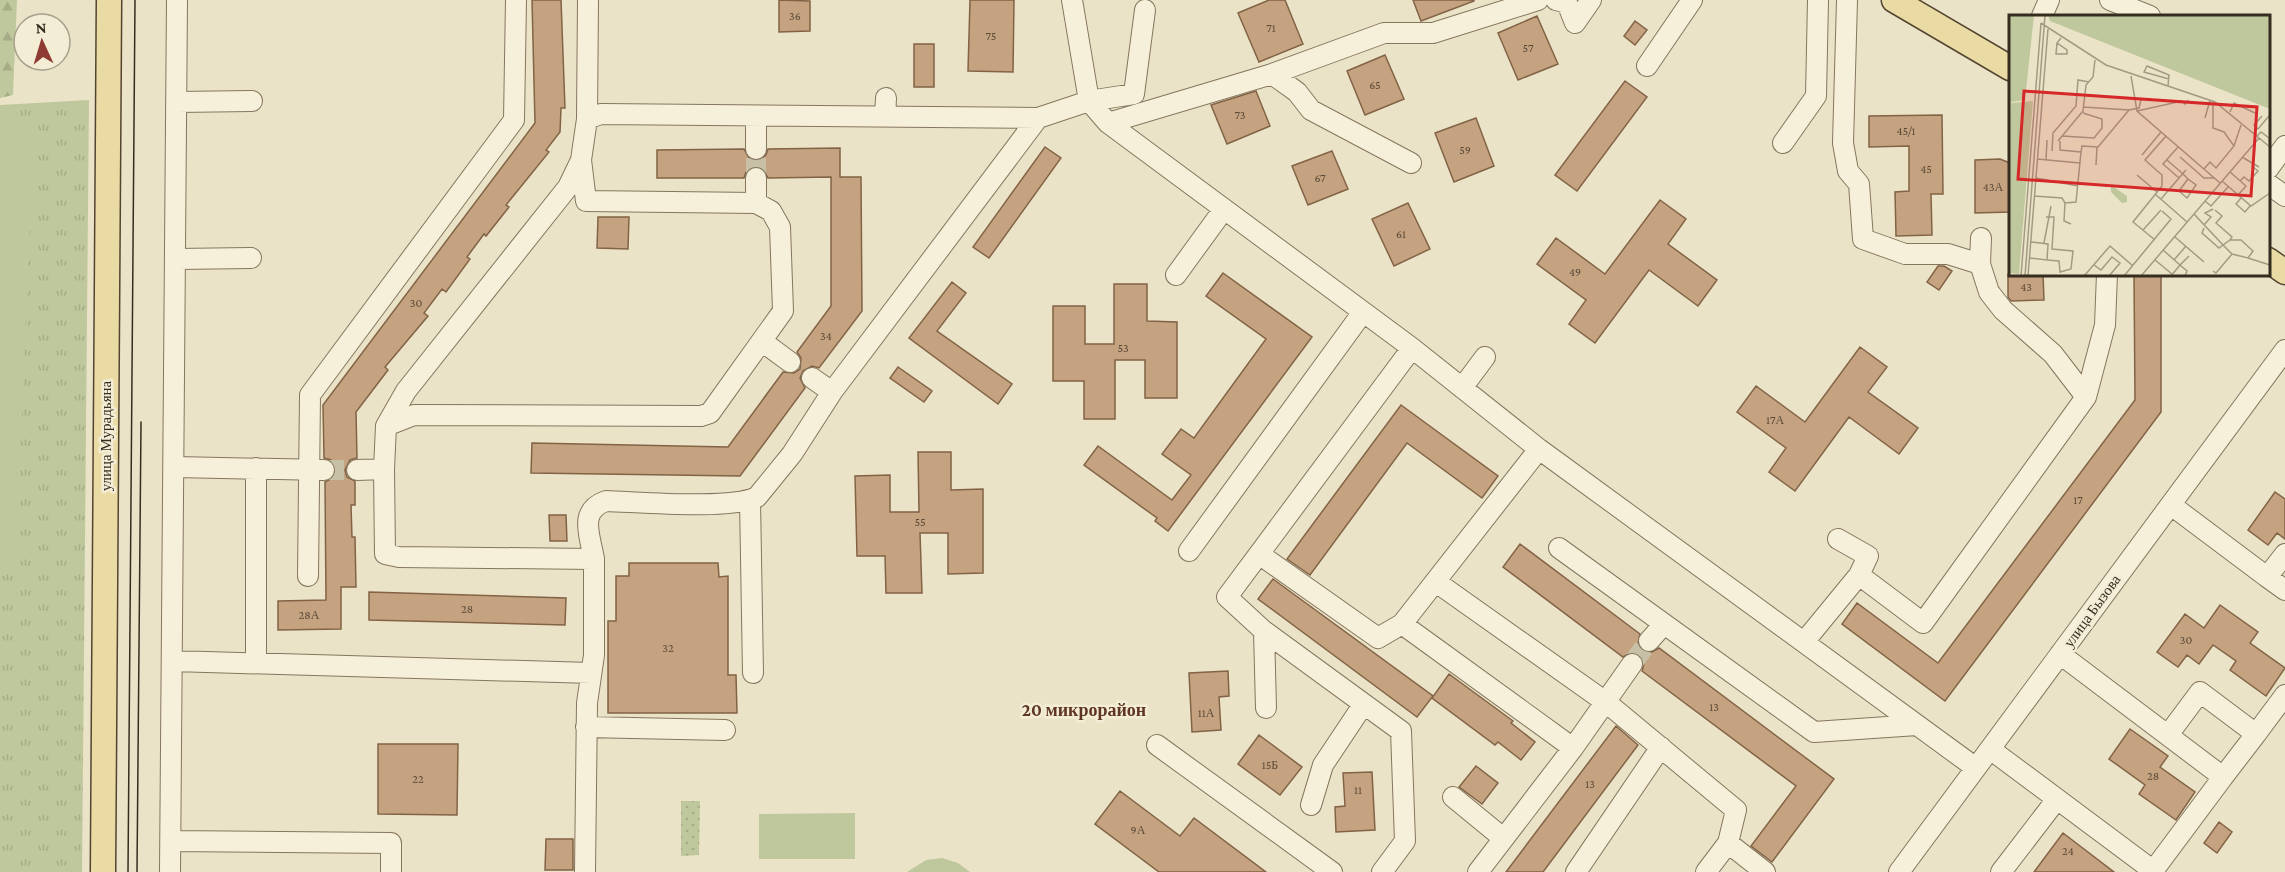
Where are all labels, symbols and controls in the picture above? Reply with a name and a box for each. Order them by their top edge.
house number: 36 [789,9,801,23]
north arrow [12,12,72,72]
inset map [2009,15,2270,276]
text: N [35,19,47,36]
house number: 71 [1266,21,1276,35]
house number: 75 [985,29,997,43]
house number: 57 [1523,41,1534,55]
house number: 65 [1369,78,1381,92]
house number: 73 [1234,108,1246,122]
house number: 45/1 [1896,124,1916,138]
house number: 59 [1459,143,1471,157]
house number: 45 [1920,162,1932,176]
house number: 67 [1314,171,1326,185]
house number: 43А [1983,180,2004,194]
house number: 61 [1396,227,1406,241]
house number: 49 [1569,265,1581,279]
house number: 43 [2020,280,2032,294]
house number: 30 [410,296,422,310]
house number: 34 [820,329,832,343]
house number: 53 [1117,341,1129,355]
street label: улица Мурадьяна [98,380,114,491]
house number: 17А [1766,413,1784,427]
house number: 17 [2073,493,2083,507]
house number: 55 [914,515,926,529]
street label: улица Бызова [2060,571,2124,650]
house number: 28 [461,602,473,616]
house number: 28А [299,608,320,622]
house number: 30 [2180,633,2192,647]
house number: 32 [662,641,674,655]
district label: 20 микрорайон [1022,700,1146,720]
house number: 13 [1709,700,1719,714]
house number: 11А [1198,706,1215,720]
house number: 15Б [1262,758,1278,772]
house number: 28 [2147,769,2159,783]
house number: 22 [412,772,424,786]
house number: 13 [1585,777,1595,791]
house number: 11 [1354,783,1362,797]
house number: 9А [1131,823,1146,837]
house number: 24 [2062,844,2074,858]

